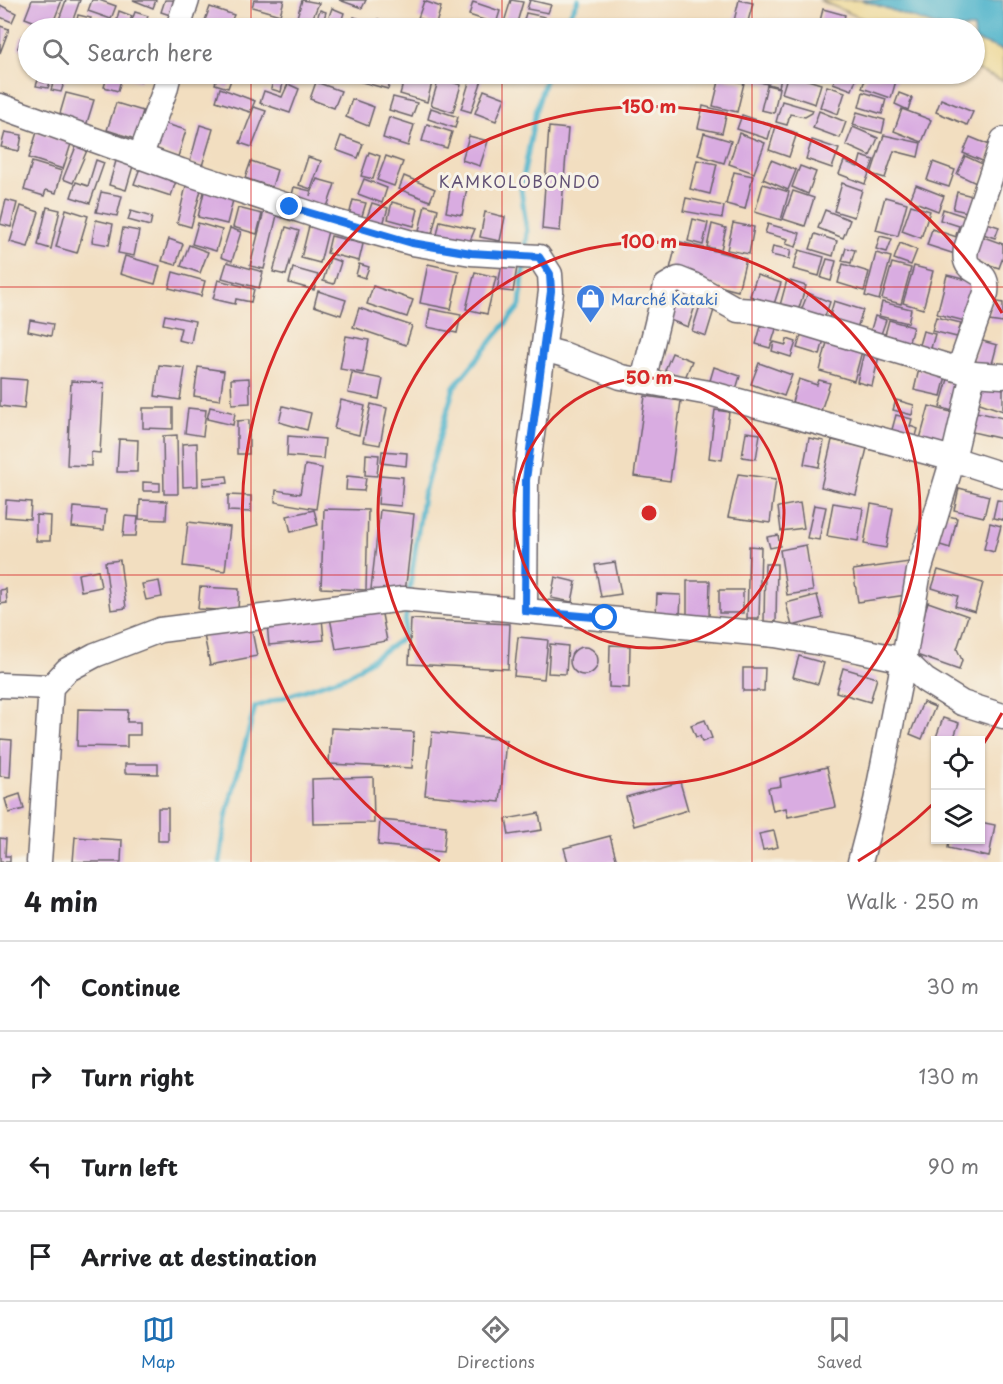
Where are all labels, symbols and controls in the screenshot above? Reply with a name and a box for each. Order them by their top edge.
search box [18,18,985,84]
icon: search [39,35,72,68]
text: Search here [87,35,213,68]
text: 150 m [622,92,676,119]
district label: KAMKOLOBONDO [439,169,601,193]
route end [276,193,302,219]
text: 100 m [621,227,677,254]
shop icon: Marché Kataki [574,282,606,324]
place label: Marché Kataki [611,287,718,310]
text: 50 m [626,363,672,390]
centre of rings [639,503,659,523]
route start [591,604,617,630]
map controls [931,736,985,844]
button: locate [931,736,985,790]
button: layers [931,790,985,844]
text: 4 min [24,882,98,921]
text: Walk · 250 m [846,886,979,916]
icon: ahead [24,970,57,1003]
text: Continue [81,970,180,1003]
text: 30 m [926,971,979,1001]
icon: right [24,1060,57,1093]
text: Turn right [81,1060,194,1093]
text: 130 m [919,1061,979,1091]
icon: left [24,1150,57,1183]
text: Turn left [81,1150,178,1183]
text: 90 m [928,1151,979,1181]
icon: arrive [24,1240,57,1273]
text: Arrive at destination [81,1240,317,1273]
tab: Map [141,1313,175,1373]
tab: Directions [457,1313,535,1373]
tab: Saved [817,1313,862,1373]

